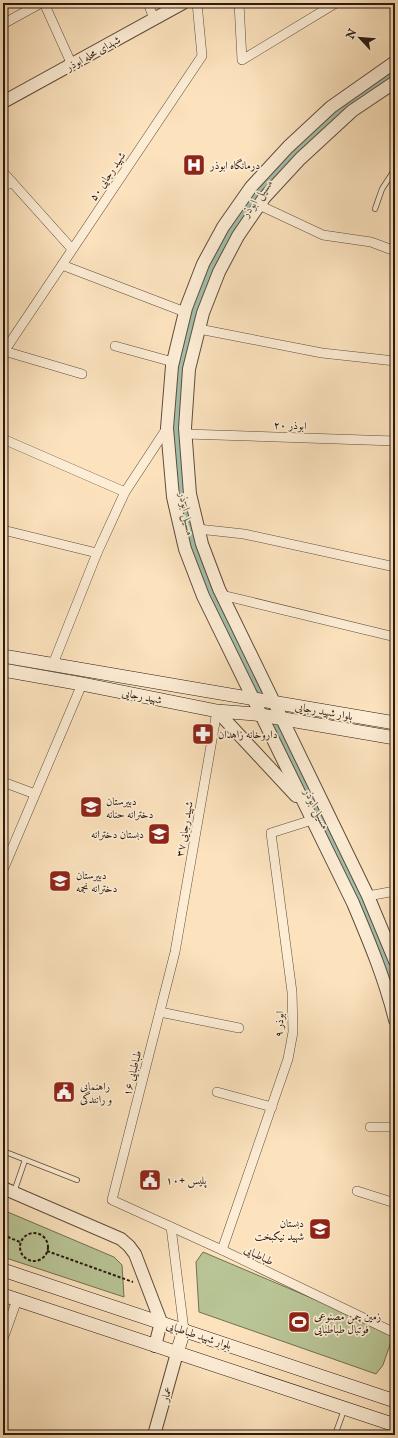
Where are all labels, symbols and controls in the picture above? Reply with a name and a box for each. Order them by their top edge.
north arrow [340,18,380,58]
text: N [343,26,360,42]
street label: شهدای محله ابوذر [63,33,123,75]
street label: شهید رجایی ۵۰ [86,149,129,204]
hospital icon: درمانگاه ابوذر [181,152,207,178]
place label: درمانگاه ابوذر [209,158,260,173]
water label: مسیل ابوذر [238,176,277,222]
street label: ابوذر ۲۰ [273,418,307,434]
water label: مسیل ابوذر [174,490,198,537]
street label: شهید رجایی [120,686,163,708]
street label: بلوار شهید رجایی [294,700,354,724]
pharmacy icon: داروخانه زاهدان [190,721,216,747]
place label: داروخانه زاهدان [218,728,278,742]
water label: مسیل ابوذر [299,785,333,833]
school or university icon: دبیرستان دخترانه حنانه [78,794,104,820]
place label: دبیرستان دخترانه حنانه [106,795,153,822]
street label: شهید رجایی ۳۷ [173,800,197,858]
school or university icon: دبستان دخترانه [146,821,172,847]
place label: دبستان دخترانه [91,828,144,842]
school or university icon: دبیرستان دخترانه نجمه [47,868,73,894]
place label: دبیرستان دخترانه نجمه [76,869,117,896]
street label: ابوذر ۹ [272,1010,288,1038]
street label: طباطبایی ۱۶ [121,1049,145,1097]
public building icon: راهنمایی و رانندگی [51,1079,77,1105]
place label: راهنمایی و رانندگی [80,1080,112,1107]
public building icon: پلیس +۱۰ [137,1167,163,1193]
place label: پلیس +۱۰ [166,1174,207,1188]
school or university icon: دبستان شهید نیکبخت [307,1216,333,1242]
place label: دبستان شهید نیکبخت [254,1217,304,1244]
street label: طباطبایی [242,1243,276,1269]
sports icon: زمین چمن مصنوعی فوتبال طباطبایی [286,1309,312,1335]
place label: زمین چمن مصنوعی فوتبال طباطبایی [314,1310,381,1337]
street label: بلوار شهید طباطبایی [164,1319,233,1353]
street label: عمار [158,1385,176,1404]

